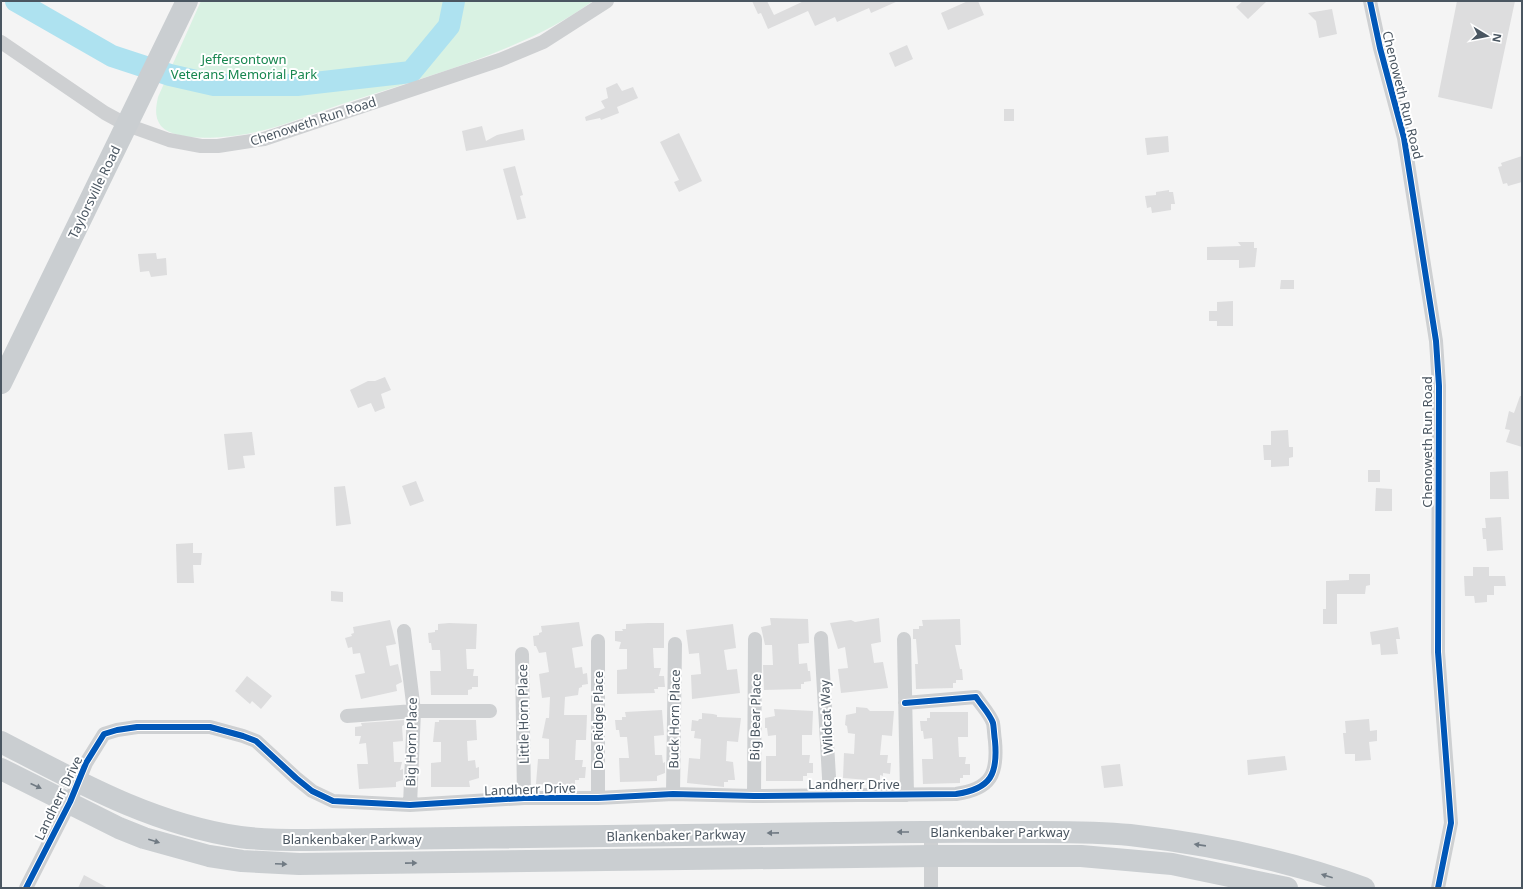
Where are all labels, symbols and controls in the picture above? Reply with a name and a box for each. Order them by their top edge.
north arrow [1467,16,1507,56]
street label: Chenoweth Run Road [1378,29,1428,161]
text: N [1489,32,1506,44]
park label: Jeffersontown Veterans Memorial Park [171,50,317,83]
street label: Chenoweth Run Road [248,92,378,150]
street label: Taylorsville Road [64,142,124,242]
street label: Chenoweth Run Road [1418,376,1436,508]
street label: Little Horn Place [513,664,533,764]
street label: Buck Horn Place [664,669,684,769]
street label: Doe Ridge Place [589,671,607,769]
street label: Big Bear Place [745,673,765,761]
street label: Wildcat Way [815,679,837,754]
street label: Big Horn Place [401,697,421,787]
street label: Landherr Drive [30,753,86,843]
street label: Landherr Drive [808,775,900,793]
street label: Landherr Drive [484,778,576,800]
one-way arrow [31,783,42,789]
street label: Blankenbaker Parkway [930,823,1070,841]
street label: Blankenbaker Parkway [606,825,746,845]
one-way arrow [896,829,909,835]
street label: Blankenbaker Parkway [282,830,422,848]
one-way arrow [767,830,779,837]
one-way arrow [148,838,160,844]
one-way arrow [1194,842,1207,848]
one-way arrow [275,860,287,867]
one-way arrow [405,860,418,866]
one-way arrow [1320,873,1332,879]

